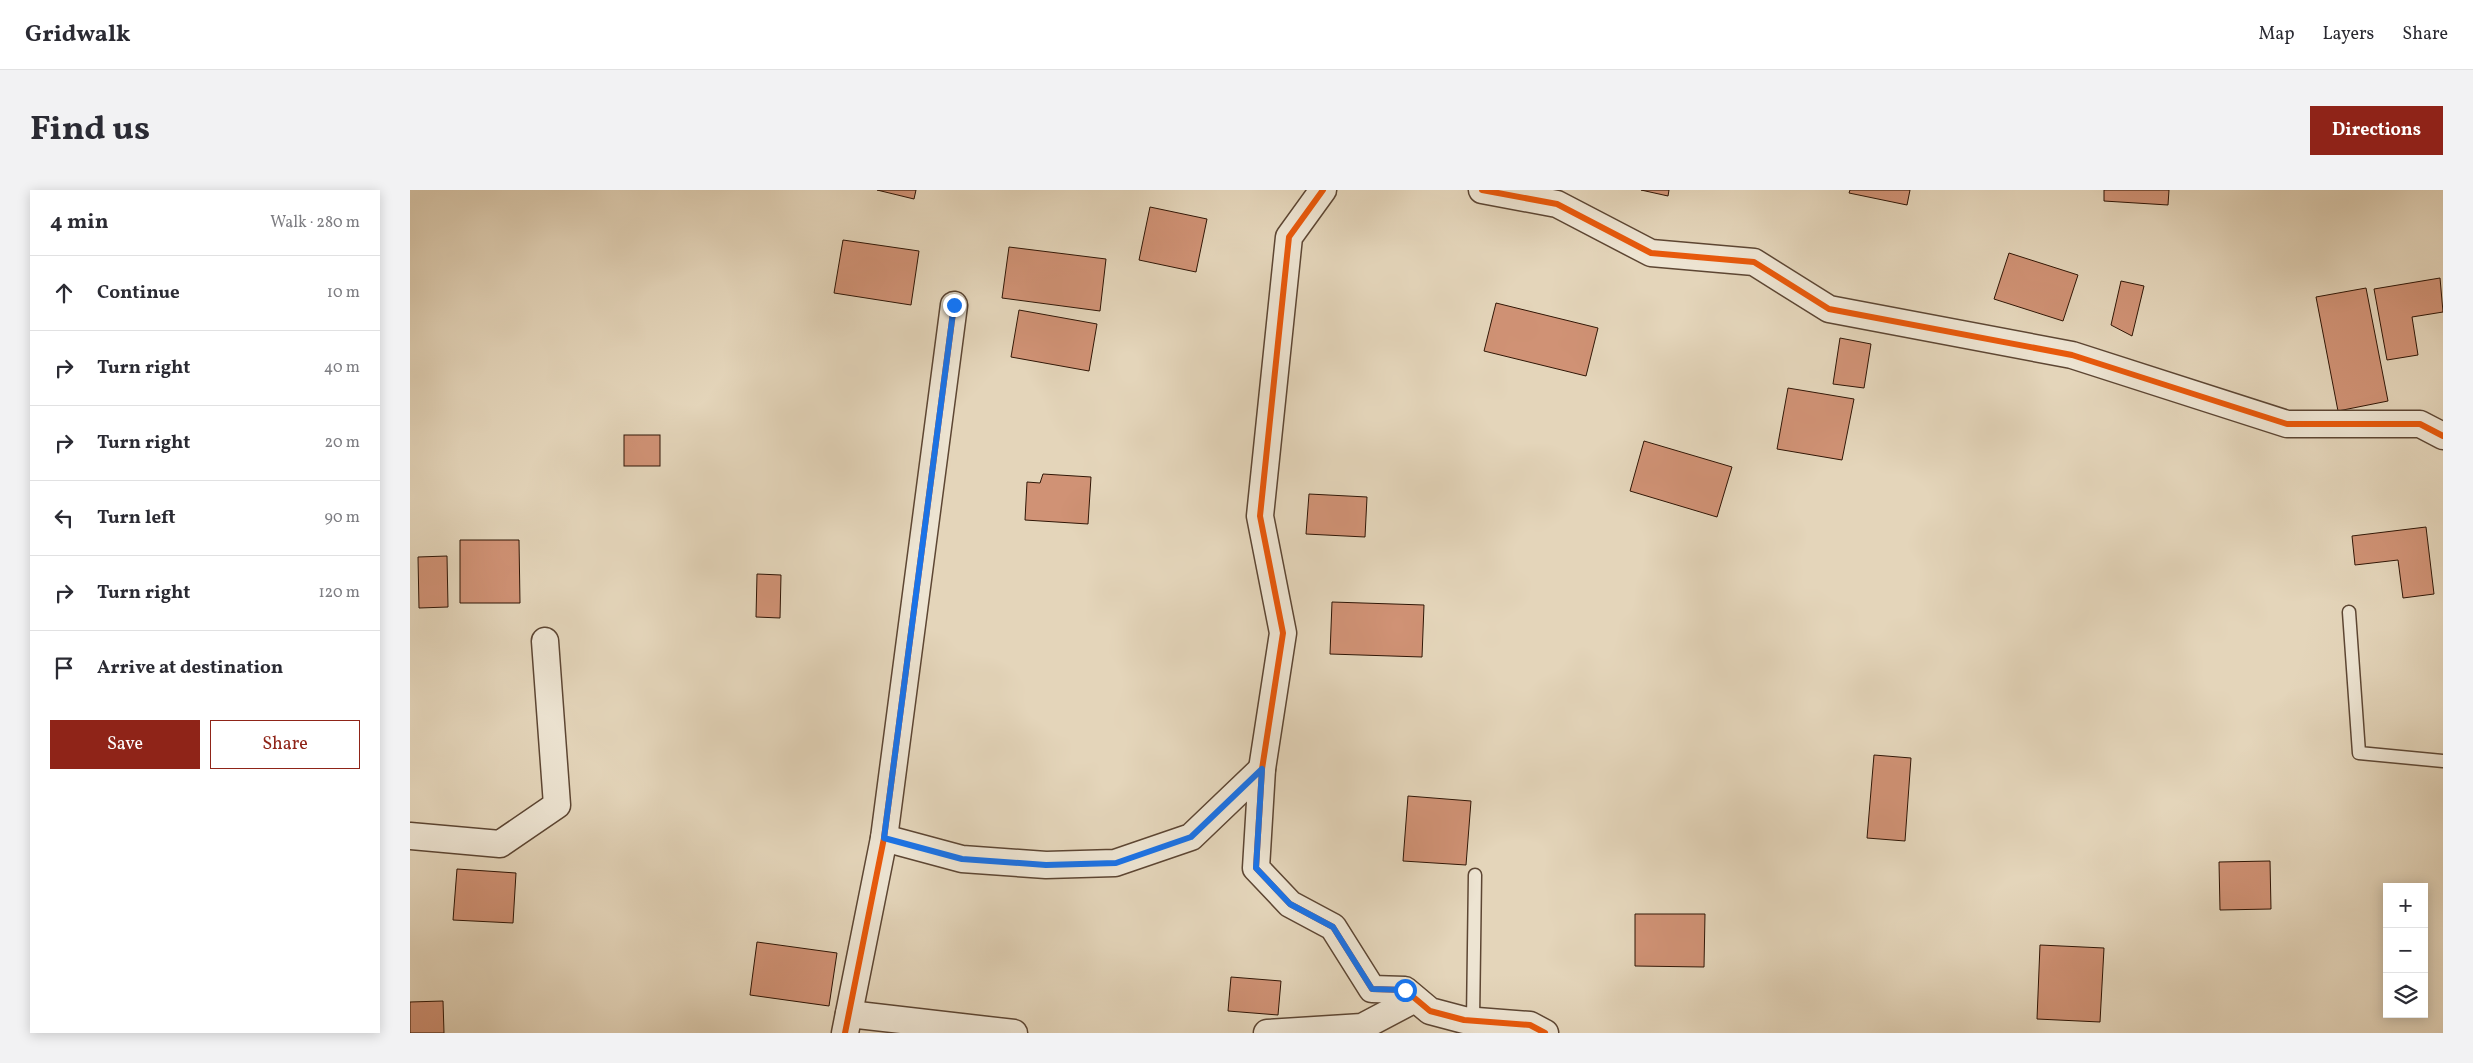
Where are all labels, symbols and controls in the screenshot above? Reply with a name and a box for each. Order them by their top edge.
text: Gridwalk [25,18,131,52]
text: Map [2258,22,2294,47]
text: Layers [2322,22,2374,47]
text: Share [2402,22,2448,47]
text: Find us [30,106,150,154]
button: Directions [2310,106,2443,155]
text: 4 min [50,208,109,237]
text: Walk · 280 m [270,212,360,234]
icon: ahead [50,279,78,307]
text: Continue [97,280,180,306]
text: 10 m [327,282,360,304]
route end [943,294,966,317]
icon: right [50,354,78,382]
text: Turn right [97,355,190,381]
text: 40 m [324,357,360,379]
icon: right [50,429,78,457]
text: Turn right [97,430,190,456]
text: 20 m [325,432,360,454]
icon: left [50,504,78,532]
text: Turn left [97,505,176,531]
text: 90 m [324,507,360,529]
icon: right [50,579,78,607]
text: Turn right [97,580,190,606]
text: 120 m [318,582,360,604]
icon: arrive [50,654,78,682]
text: Arrive at destination [97,655,283,681]
button: Save [50,720,200,769]
button: Share [210,720,360,769]
map controls [2383,883,2428,1018]
button: + [2383,883,2428,928]
button: − [2383,928,2428,973]
button: layers [2383,973,2428,1018]
route start [1394,979,1417,1002]

